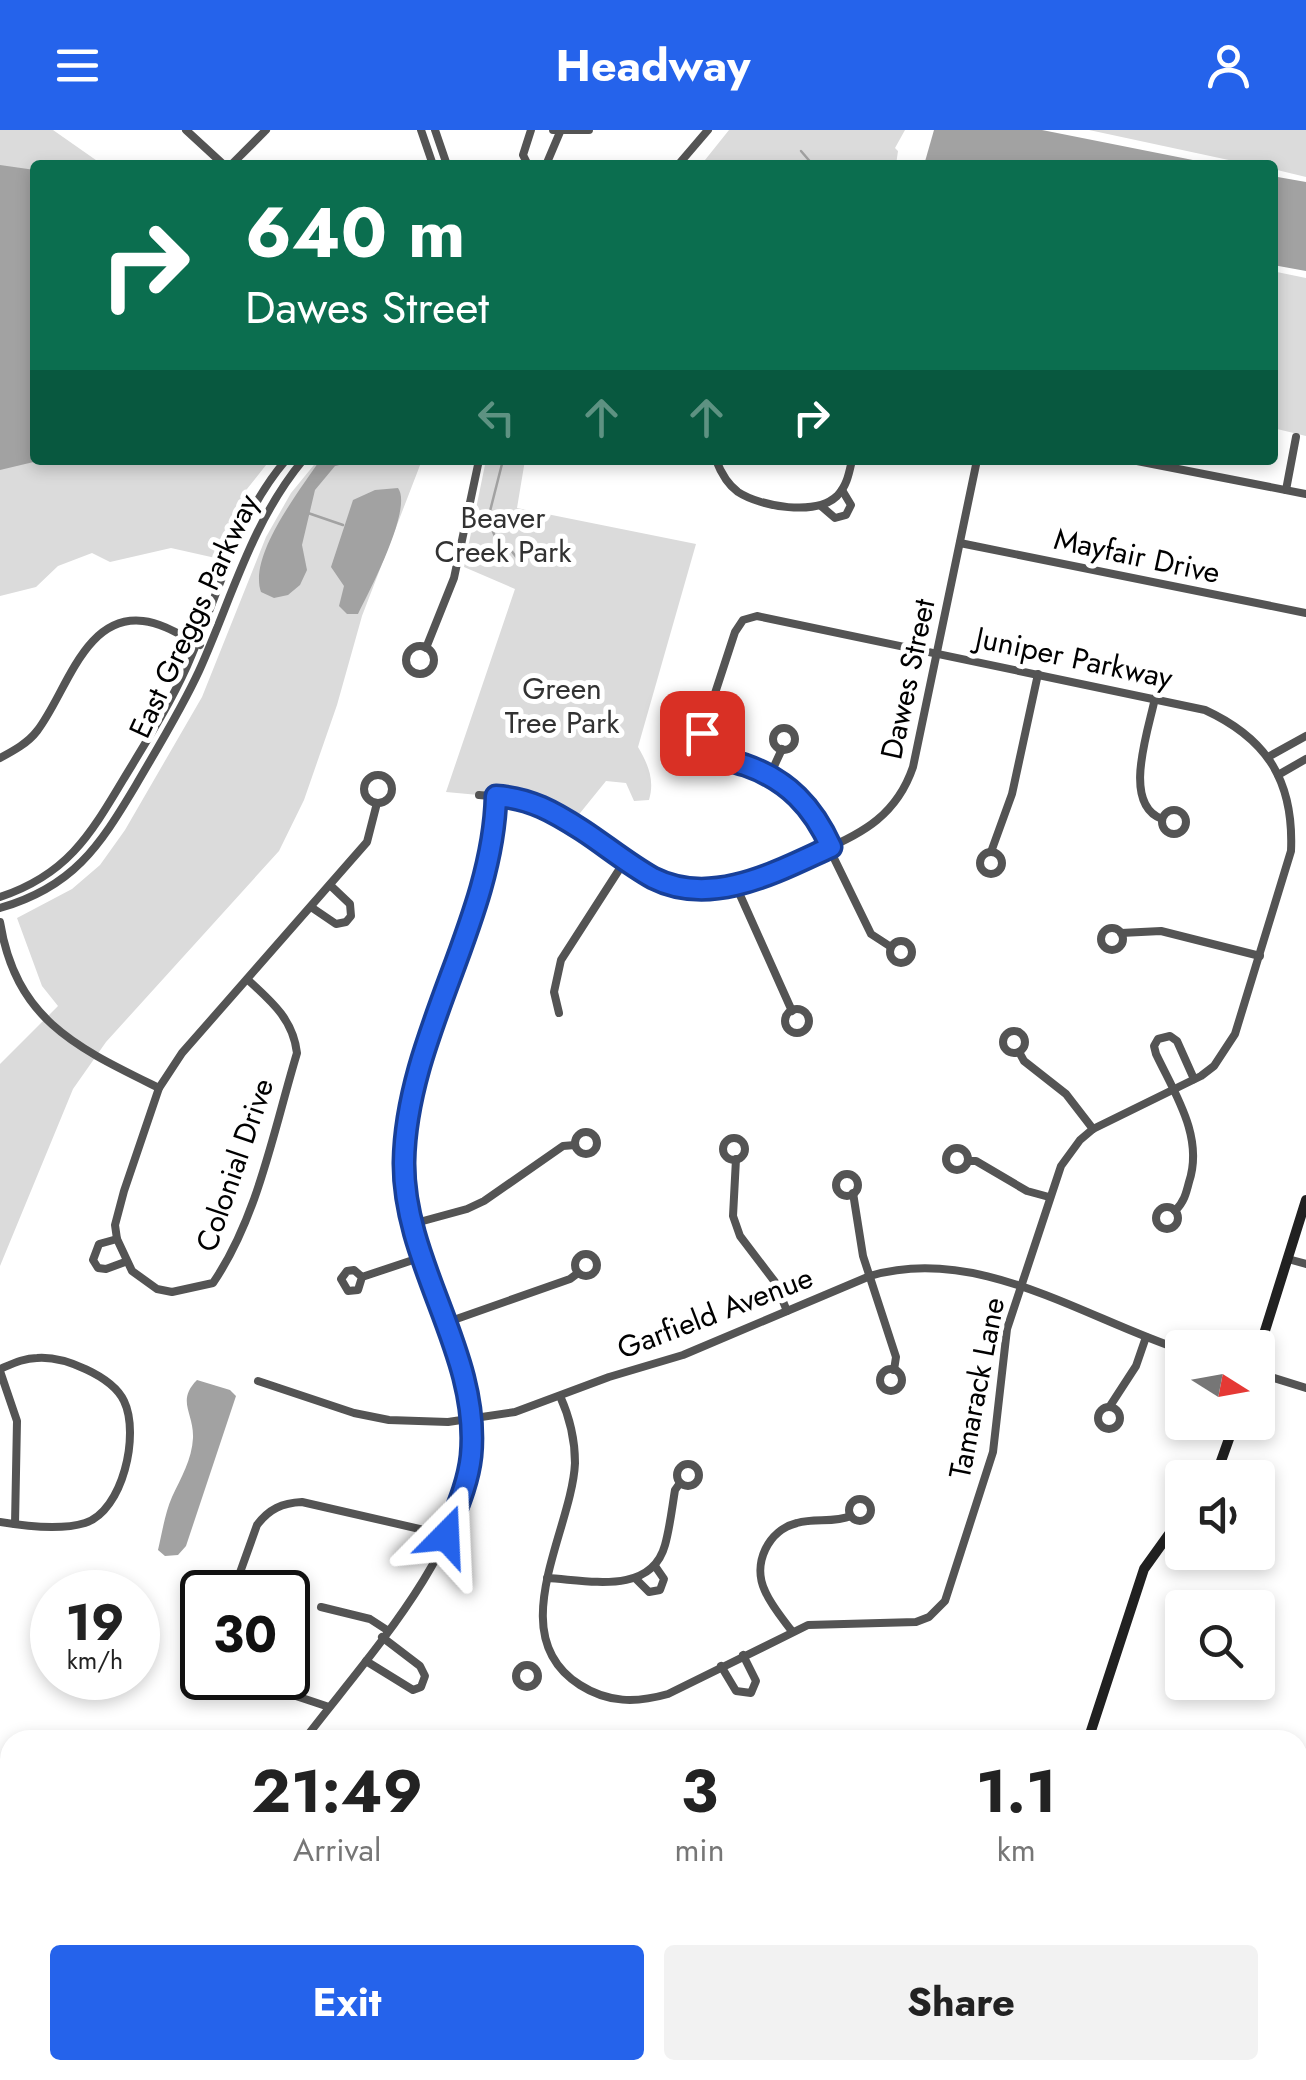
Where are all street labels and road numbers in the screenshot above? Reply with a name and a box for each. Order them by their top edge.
street label: East Greggs Parkway [118,486,269,745]
street label: Mayfair Drive [1050,517,1224,594]
street label: Dawes Street [870,594,946,763]
street label: Juniper Parkway [968,615,1177,700]
street label: Colonial Drive [185,1072,284,1257]
street label: Garfield Avenue [611,1256,819,1370]
street label: Tamarack Lane [938,1294,1015,1482]

